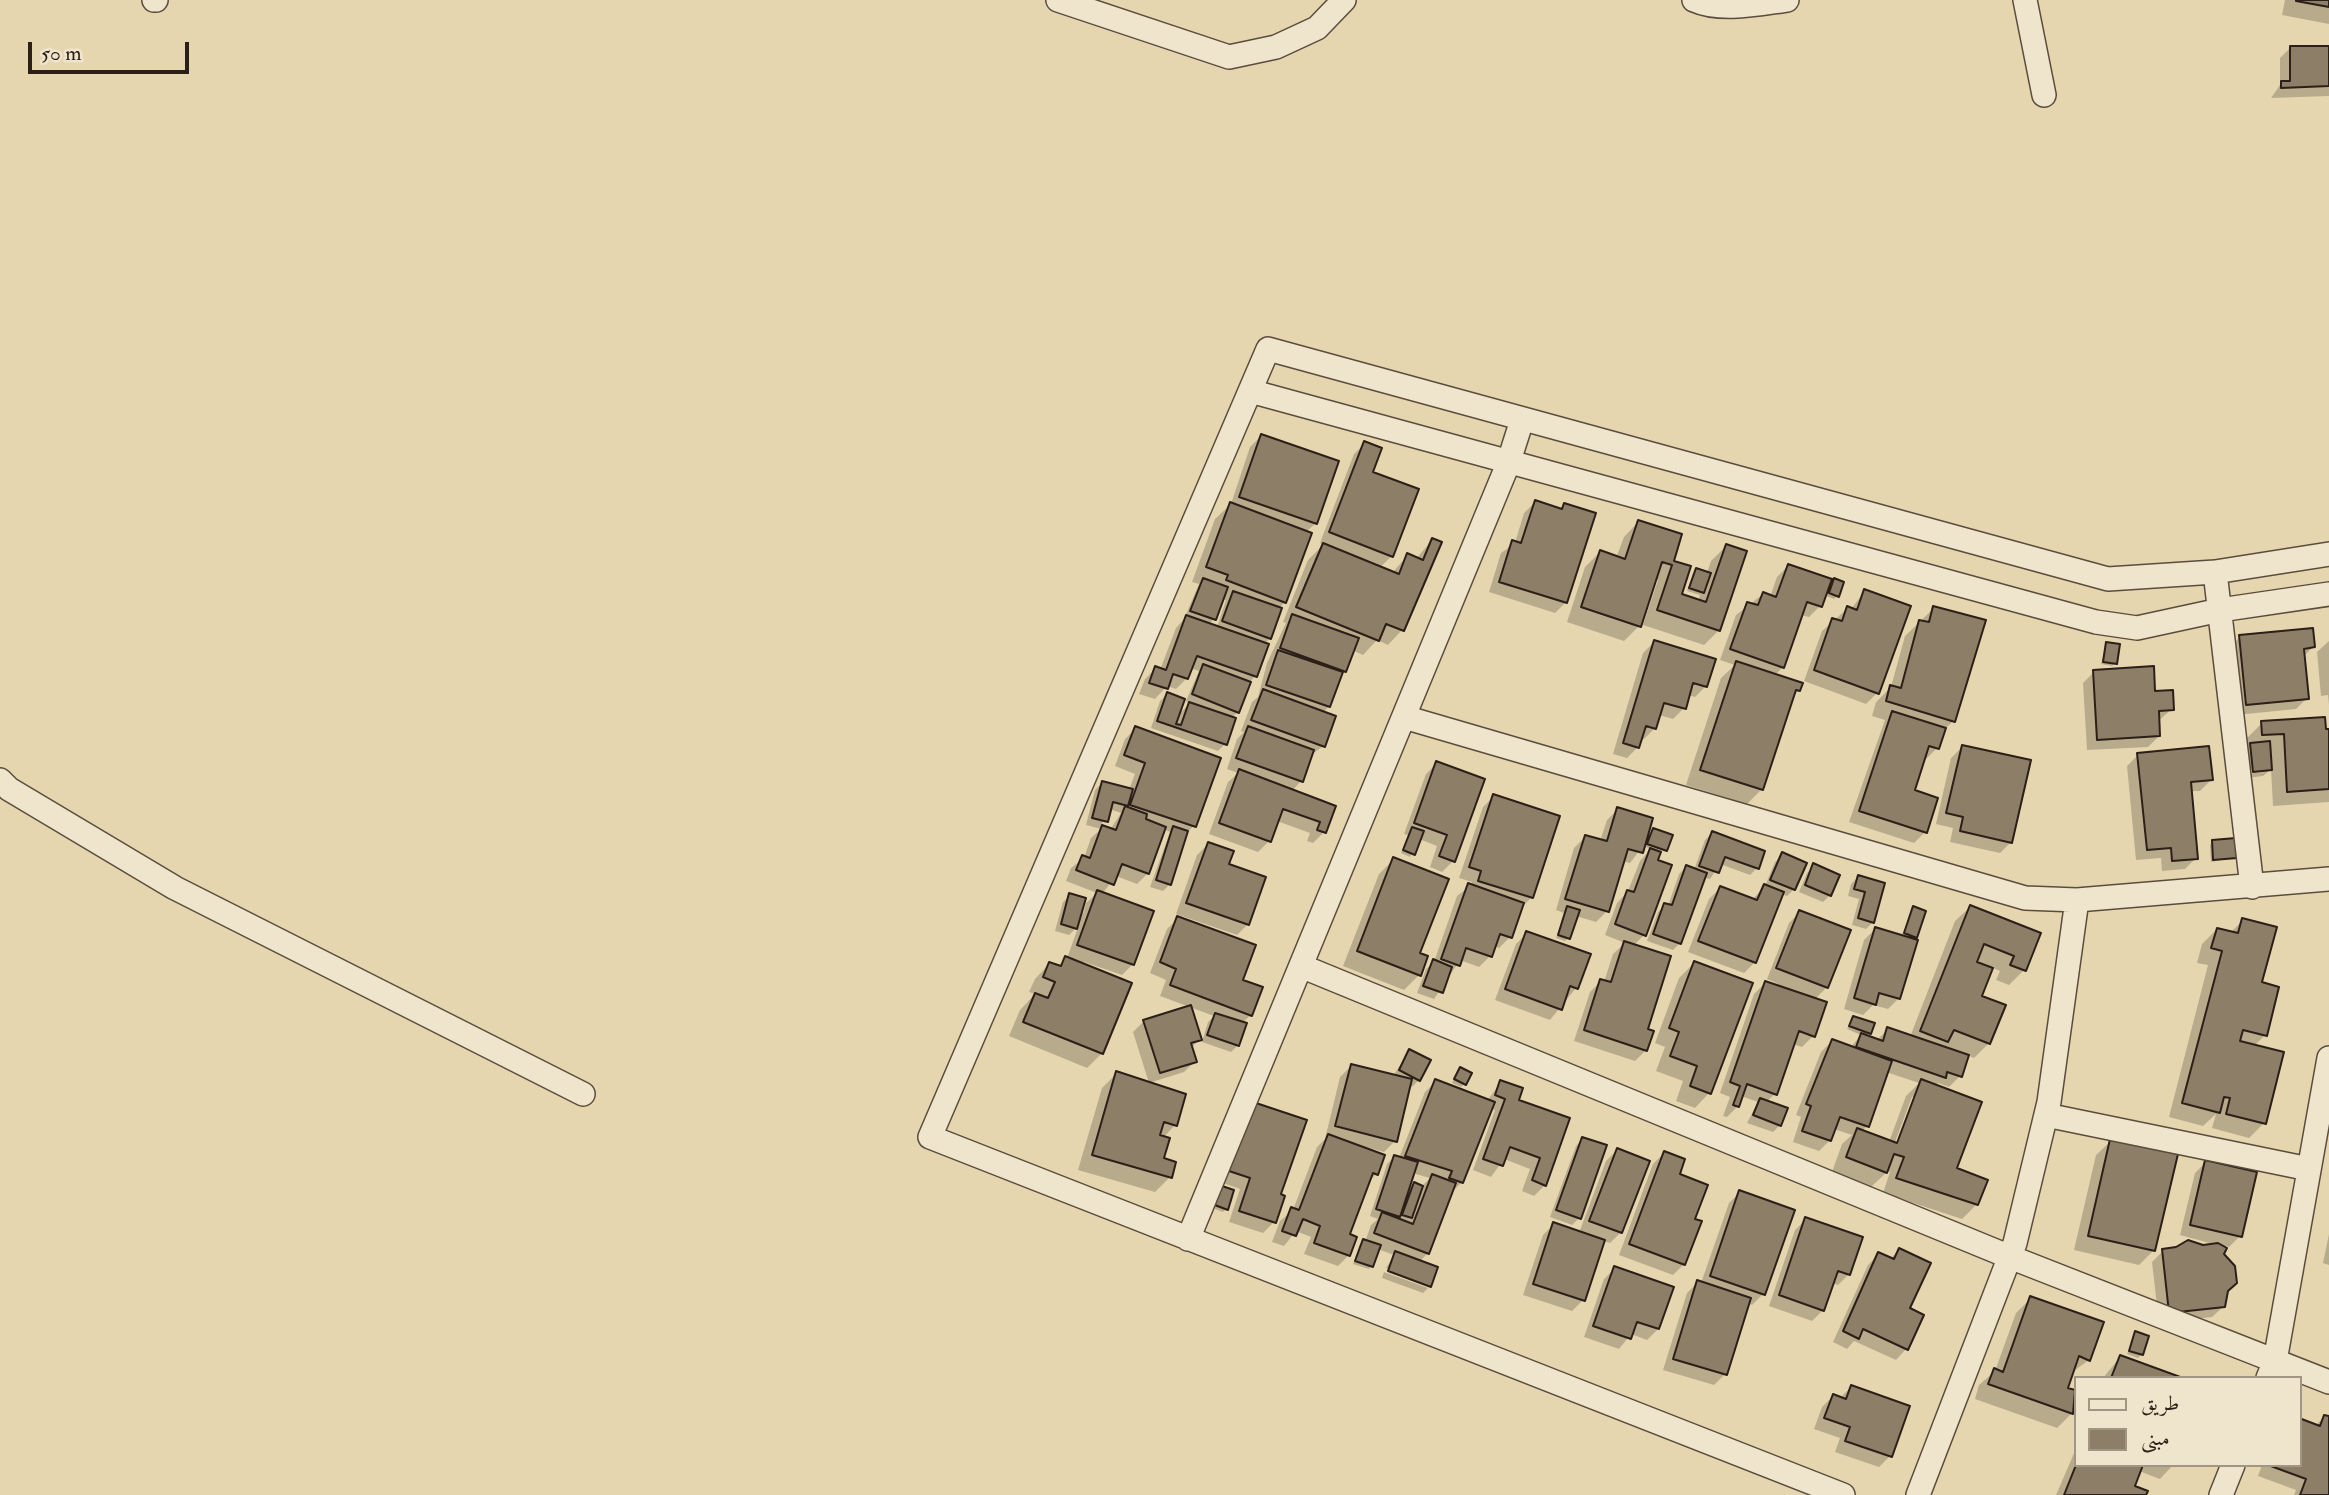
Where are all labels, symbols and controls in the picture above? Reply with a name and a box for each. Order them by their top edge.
scale bar [32,28,192,72]
text: 50 m [41,40,82,67]
legend [2074,1376,2301,1467]
text: طريق [2141,1390,2179,1417]
text: مبنى [2141,1425,2170,1452]

